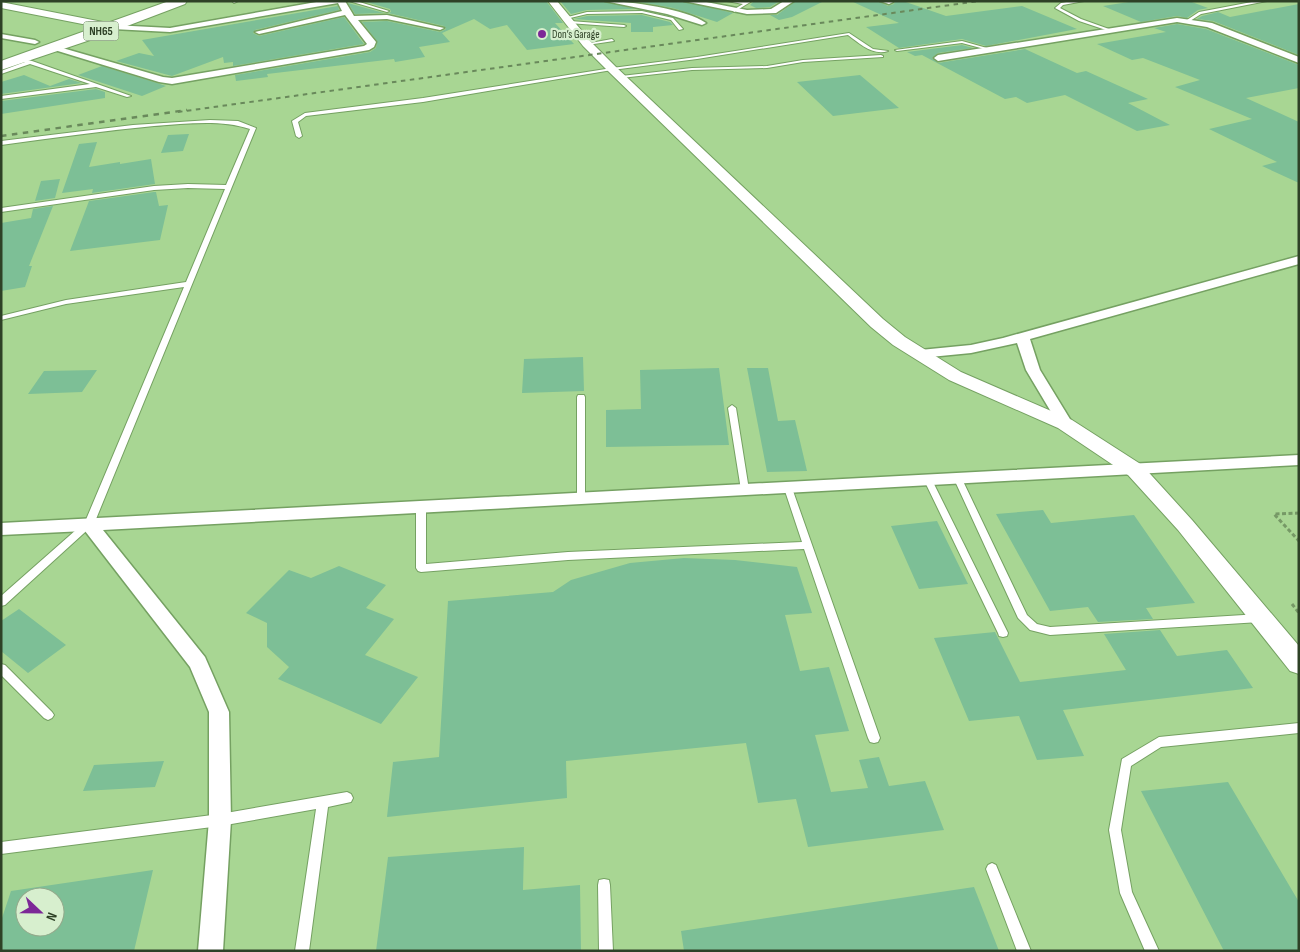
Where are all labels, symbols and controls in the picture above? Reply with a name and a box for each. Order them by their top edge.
road number: NH65 [84,22,118,40]
marker: Don’s Garage [536,28,548,40]
place label: Don’s Garage [552,28,600,41]
north arrow [15,887,65,937]
text: N [42,910,61,923]

